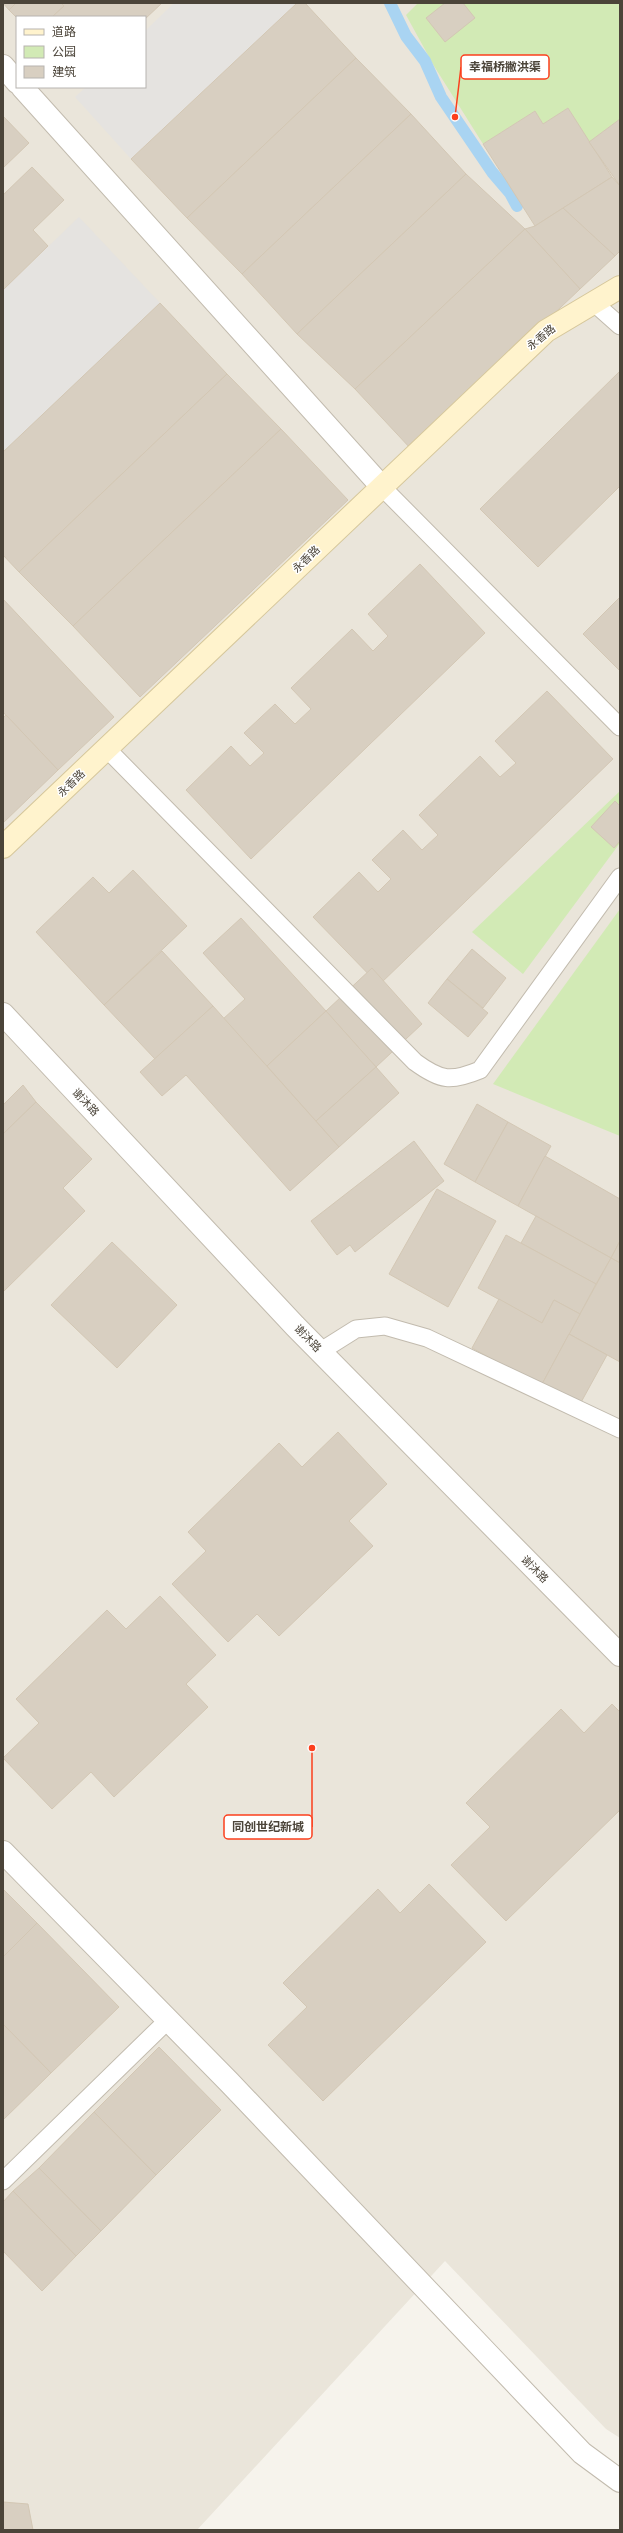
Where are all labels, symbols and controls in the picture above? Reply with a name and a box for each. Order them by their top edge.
legend [16,16,146,88]
text: 道路 [52,24,76,40]
text: 公园 [52,44,76,60]
callout: 幸福桥撇洪渠 [461,55,549,79]
text: 幸福桥撇洪渠 [469,59,541,75]
text: 建筑 [52,64,76,80]
street label: 永香路 [524,321,559,354]
street label: 永香路 [289,543,323,576]
street label: 永香路 [54,767,88,800]
street label: 谢沐路 [69,1085,102,1120]
street label: 谢沐路 [291,1321,324,1355]
street label: 谢沐路 [518,1552,552,1586]
callout: 同创世纪新城 [224,1815,312,1839]
text: 同创世纪新城 [232,1819,304,1835]

